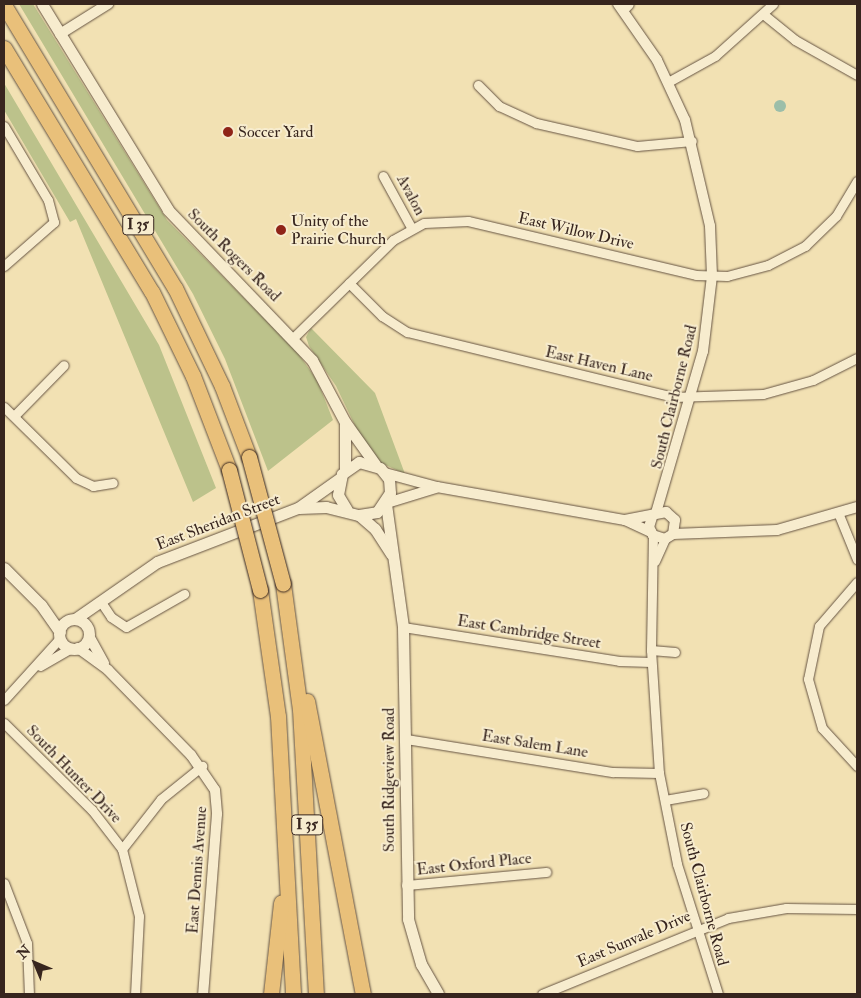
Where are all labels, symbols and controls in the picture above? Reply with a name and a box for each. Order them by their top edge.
place label: Soccer Yard [238,122,313,142]
marker: Soccer Yard [222,126,234,138]
street label: Avalon [392,171,430,219]
street label: South Rogers Road [184,205,284,305]
street label: East Willow Drive [516,208,636,254]
place label: Unity of the Prairie Church [291,211,386,249]
road number: I 35 [122,212,154,238]
marker: Unity of the Prairie Church [275,224,287,236]
street label: South Clairborne Road [647,323,701,471]
street label: East Haven Lane [543,342,655,386]
street label: East Sheridan Street [153,490,283,554]
street label: East Cambridge Street [456,611,602,653]
street label: South Ridgeview Road [379,708,399,852]
street label: South Hunter Drive [22,721,126,827]
street label: East Salem Lane [481,726,589,762]
street label: East Dennis Avenue [183,806,211,934]
road number: I 35 [291,812,323,838]
street label: South Clairborne Road [676,820,732,968]
street label: East Oxford Place [416,848,532,880]
street label: East Sunvale Drive [574,906,694,972]
north arrow [10,938,60,988]
text: N [14,942,34,962]

